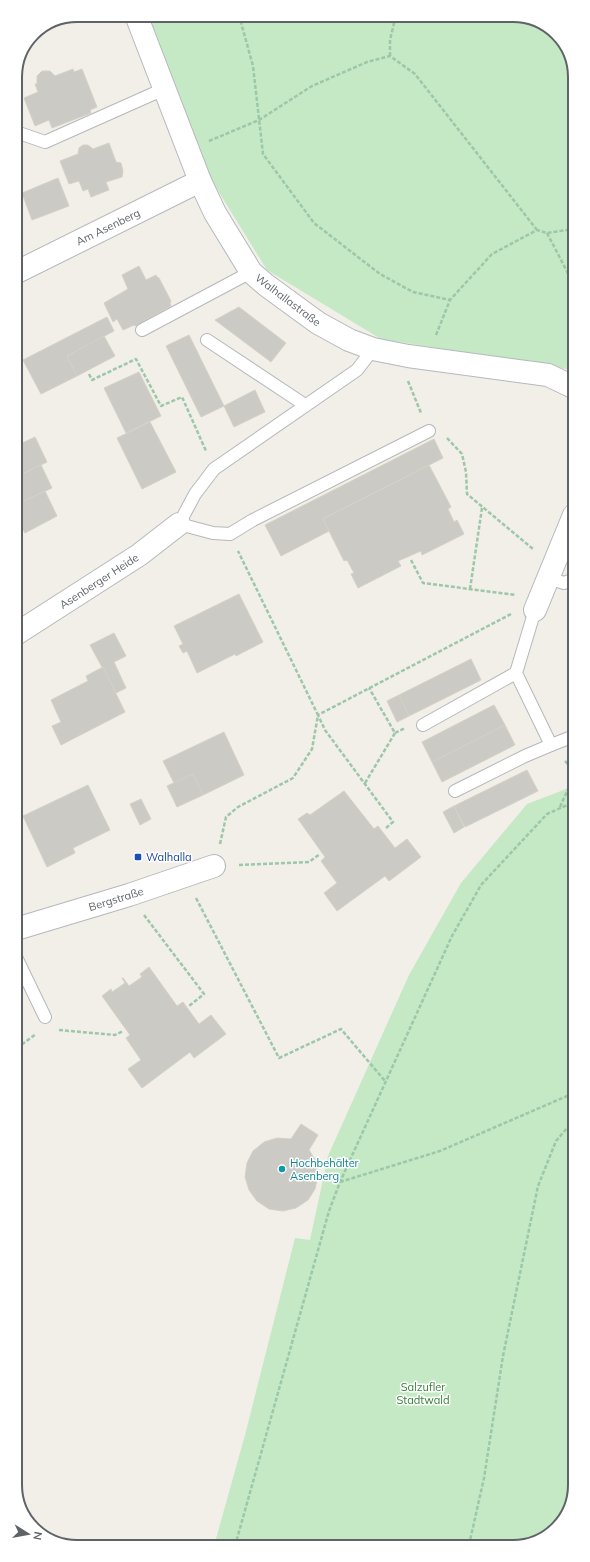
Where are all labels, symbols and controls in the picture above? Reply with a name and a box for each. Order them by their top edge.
street label: Am Asenberg [74,205,142,249]
street label: Walhallastraße [252,271,324,329]
street label: Asenberger Heide [57,550,141,612]
place label: Walhalla [146,850,192,864]
marker: Walhalla [133,852,143,862]
street label: Bergstraße [87,884,145,914]
place label: Hochbehälter Asenberg [290,1156,359,1183]
marker: Hochbehälter Asenberg [277,1164,287,1174]
park label: Salzufler Stadtwald [396,1380,450,1407]
north arrow [8,1514,48,1554]
text: N [30,1530,45,1541]

